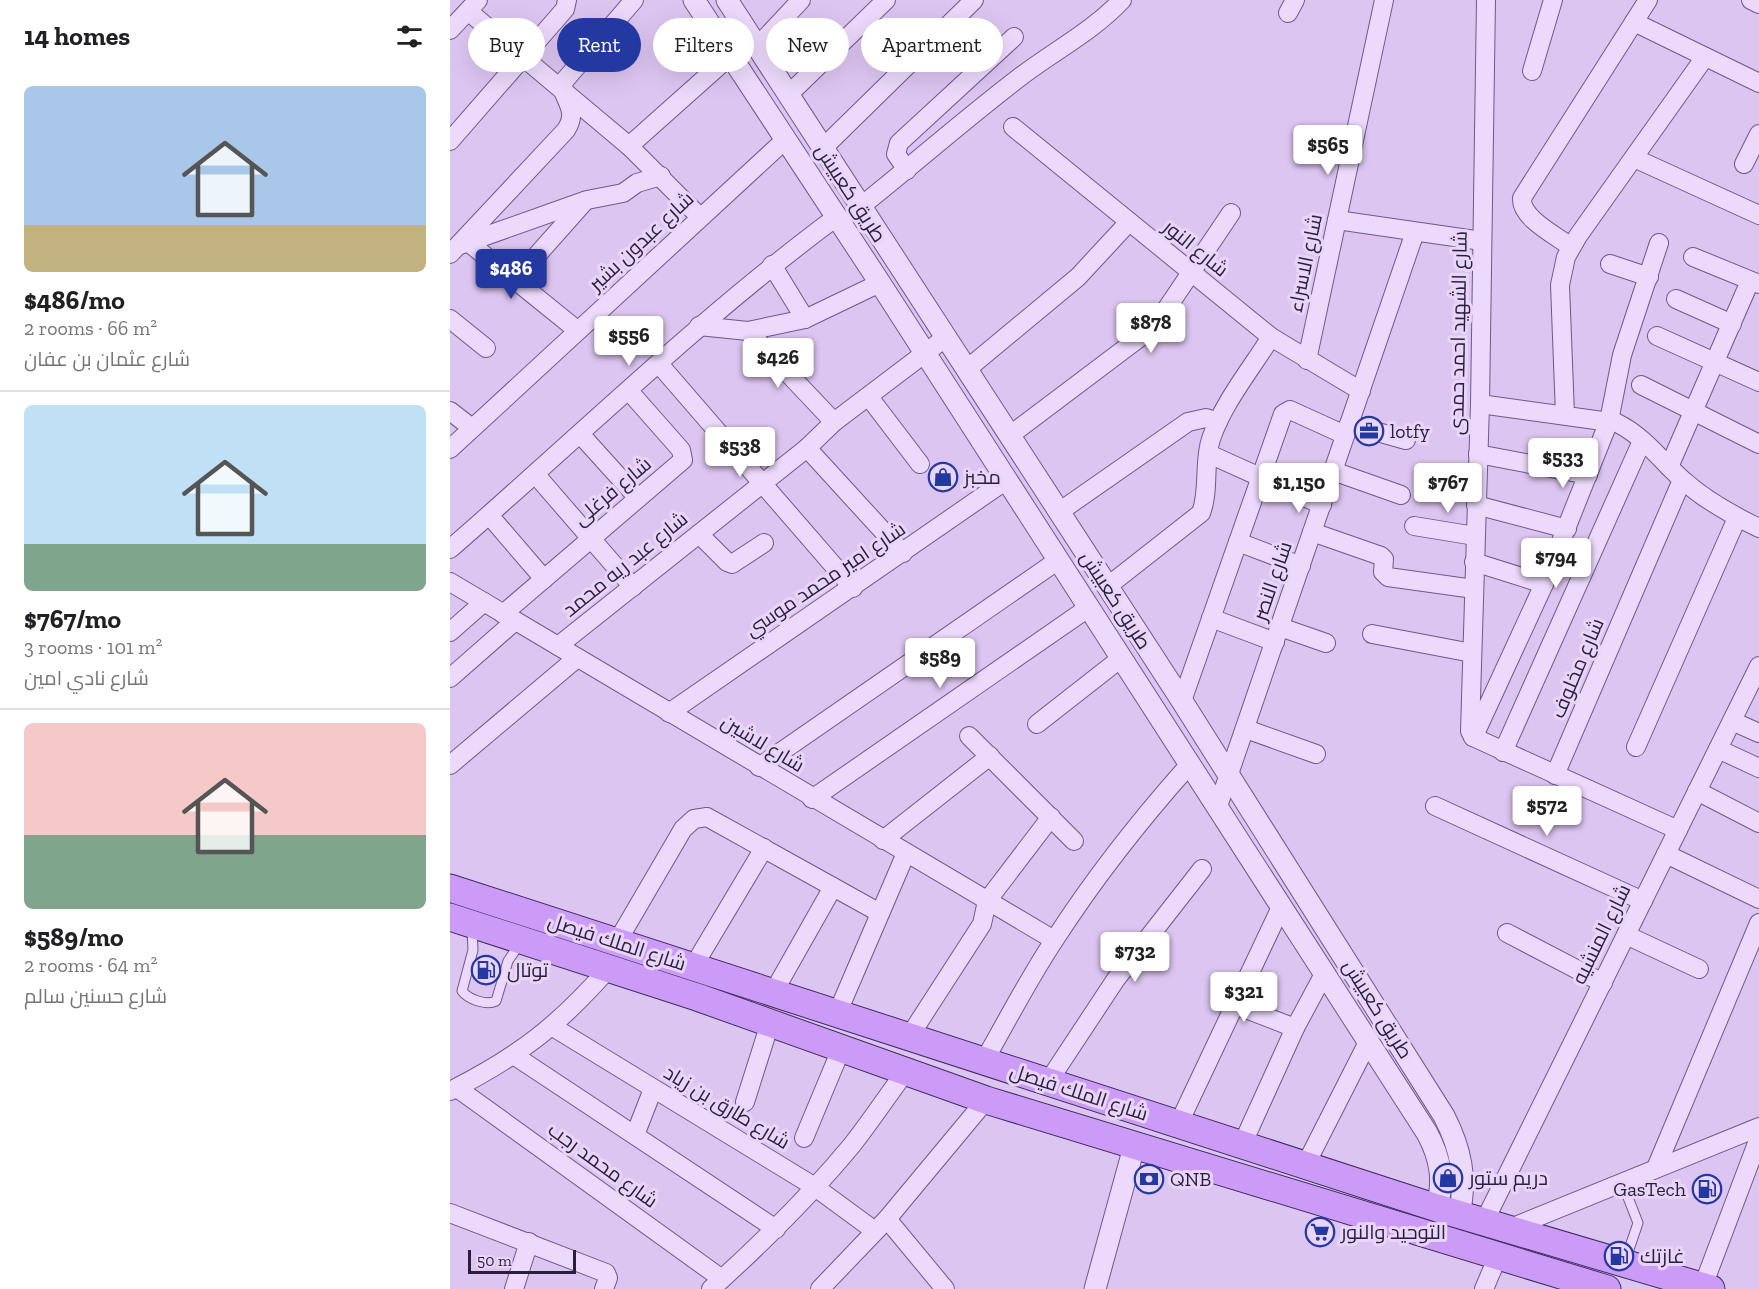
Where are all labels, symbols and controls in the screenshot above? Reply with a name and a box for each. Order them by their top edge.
chip: Buy [468,18,545,72]
chip: Rent [557,18,641,72]
chip: Filters [653,18,754,72]
chip: New [766,18,849,72]
chip: Apartment [861,18,1003,72]
text: 14 homes [24,20,130,52]
icon: filters [393,20,426,53]
icon: home [171,125,279,233]
pin: $565 [1292,125,1364,176]
text: $565 [1307,132,1349,156]
street label: طريق كعبيش [810,139,892,247]
street label: شارع عبدون بشير [583,186,700,298]
street label: شارع الاسراء [1283,212,1329,315]
street label: شارع النور [1157,214,1233,283]
street label: شارع الشهيد احمد حمدى [1444,231,1474,435]
pin: $486 [475,249,547,300]
text: $486 [490,256,532,280]
text: $486/mo [24,284,125,316]
pin: $878 [1115,303,1187,354]
text: $878 [1130,310,1172,334]
text: 2 rooms · 66 m² [24,316,157,340]
pin: $556 [593,316,665,367]
text: $556 [608,323,650,347]
pin: $426 [742,338,814,389]
text: $426 [757,345,799,369]
text: شارع عثمان بن عفان [24,347,190,371]
office icon: lotfy [1353,415,1385,447]
place label: lotfy [1390,419,1430,443]
pin: $538 [704,427,776,478]
text: $538 [719,434,761,458]
pin: $533 [1527,438,1599,489]
icon: home [171,444,279,552]
text: $533 [1542,445,1584,469]
street label: شارع فرغلى [568,451,657,532]
shop icon: مخبز [927,461,959,493]
pin: $1,150 [1250,463,1348,514]
pin: $767 [1412,463,1484,514]
place label: مخبز [963,465,1001,489]
text: $1,150 [1273,470,1325,494]
text: $767 [1428,470,1468,494]
street label: شارع عبد ريه محمد [558,506,694,623]
street label: شارع امير محمد موسي [740,516,911,644]
street label: شارع النصر [1247,538,1299,625]
pin: $794 [1520,538,1592,589]
text: $794 [1535,545,1577,569]
street label: طريق كعبيش [1075,546,1157,654]
text: $767/mo [24,603,121,635]
street label: شارع مخلوف [1545,614,1611,723]
text: 3 rooms · 101 m² [24,635,162,659]
pin: $589 [904,638,976,689]
text: $589 [919,645,961,669]
text: شارع نادي امين [24,666,149,690]
street label: شارع لاشين [716,709,809,779]
icon: home [171,762,279,870]
pin: $572 [1511,786,1583,837]
text: $572 [1527,793,1567,817]
street label: شارع المنشيه [1567,880,1637,989]
street label: شارع الملك فيصل [544,908,689,978]
text: $589/mo [24,921,124,953]
pin: $732 [1099,932,1171,983]
text: $732 [1114,939,1156,963]
text: 2 rooms · 64 m² [24,953,157,977]
fuel station icon: توتال [470,954,502,986]
street label: طريق كعبيش [1337,955,1418,1063]
place label: توتال [507,958,549,983]
pin: $321 [1208,972,1280,1023]
text: $321 [1224,979,1264,1003]
text: شارع حسنين سالم [24,984,167,1008]
street label: شارع الملك فيصل [1006,1058,1151,1128]
street label: شارع طارق بن زياد [659,1060,794,1156]
street label: شارع محمد رجب [542,1117,662,1214]
shop icon: دريم ستور [1432,1162,1464,1194]
bank icon: QNB [1133,1163,1165,1195]
place label: دريم ستور [1468,1166,1548,1192]
place label: QNB [1170,1167,1211,1191]
fuel station icon: GasTech [1691,1173,1723,1205]
place label: GasTech [1613,1177,1687,1201]
supermarket icon: التوحيد والنور [1304,1216,1336,1248]
place label: التوحيد والنور [1340,1220,1446,1244]
fuel station icon: غازتك [1603,1240,1635,1272]
place label: غازتك [1640,1244,1685,1268]
scale bar [468,1247,576,1274]
text: 50 m [477,1251,512,1270]

